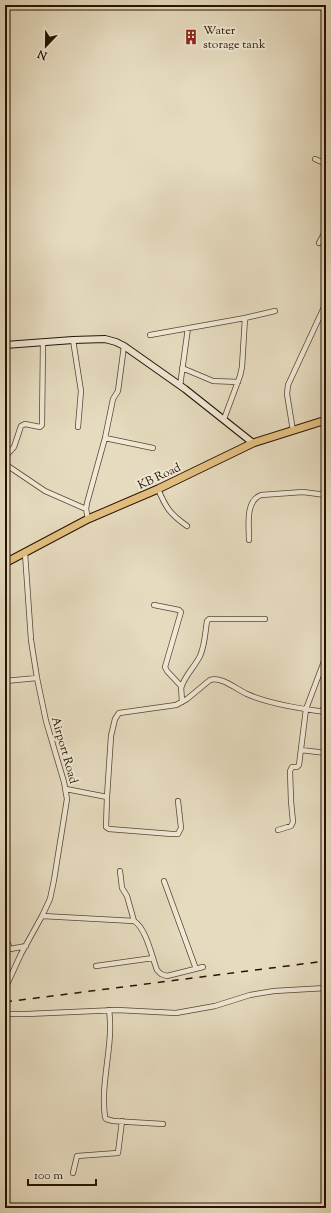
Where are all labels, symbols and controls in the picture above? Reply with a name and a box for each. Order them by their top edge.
place label: Water storage tank [203,22,266,54]
north arrow [26,26,66,66]
building icon: Water storage tank [182,28,200,46]
text: N [35,45,51,64]
street label: KB Road [135,459,184,495]
street label: Airport Road [46,715,82,786]
scale bar [28,1161,96,1187]
text: 100 m [34,1167,63,1185]

